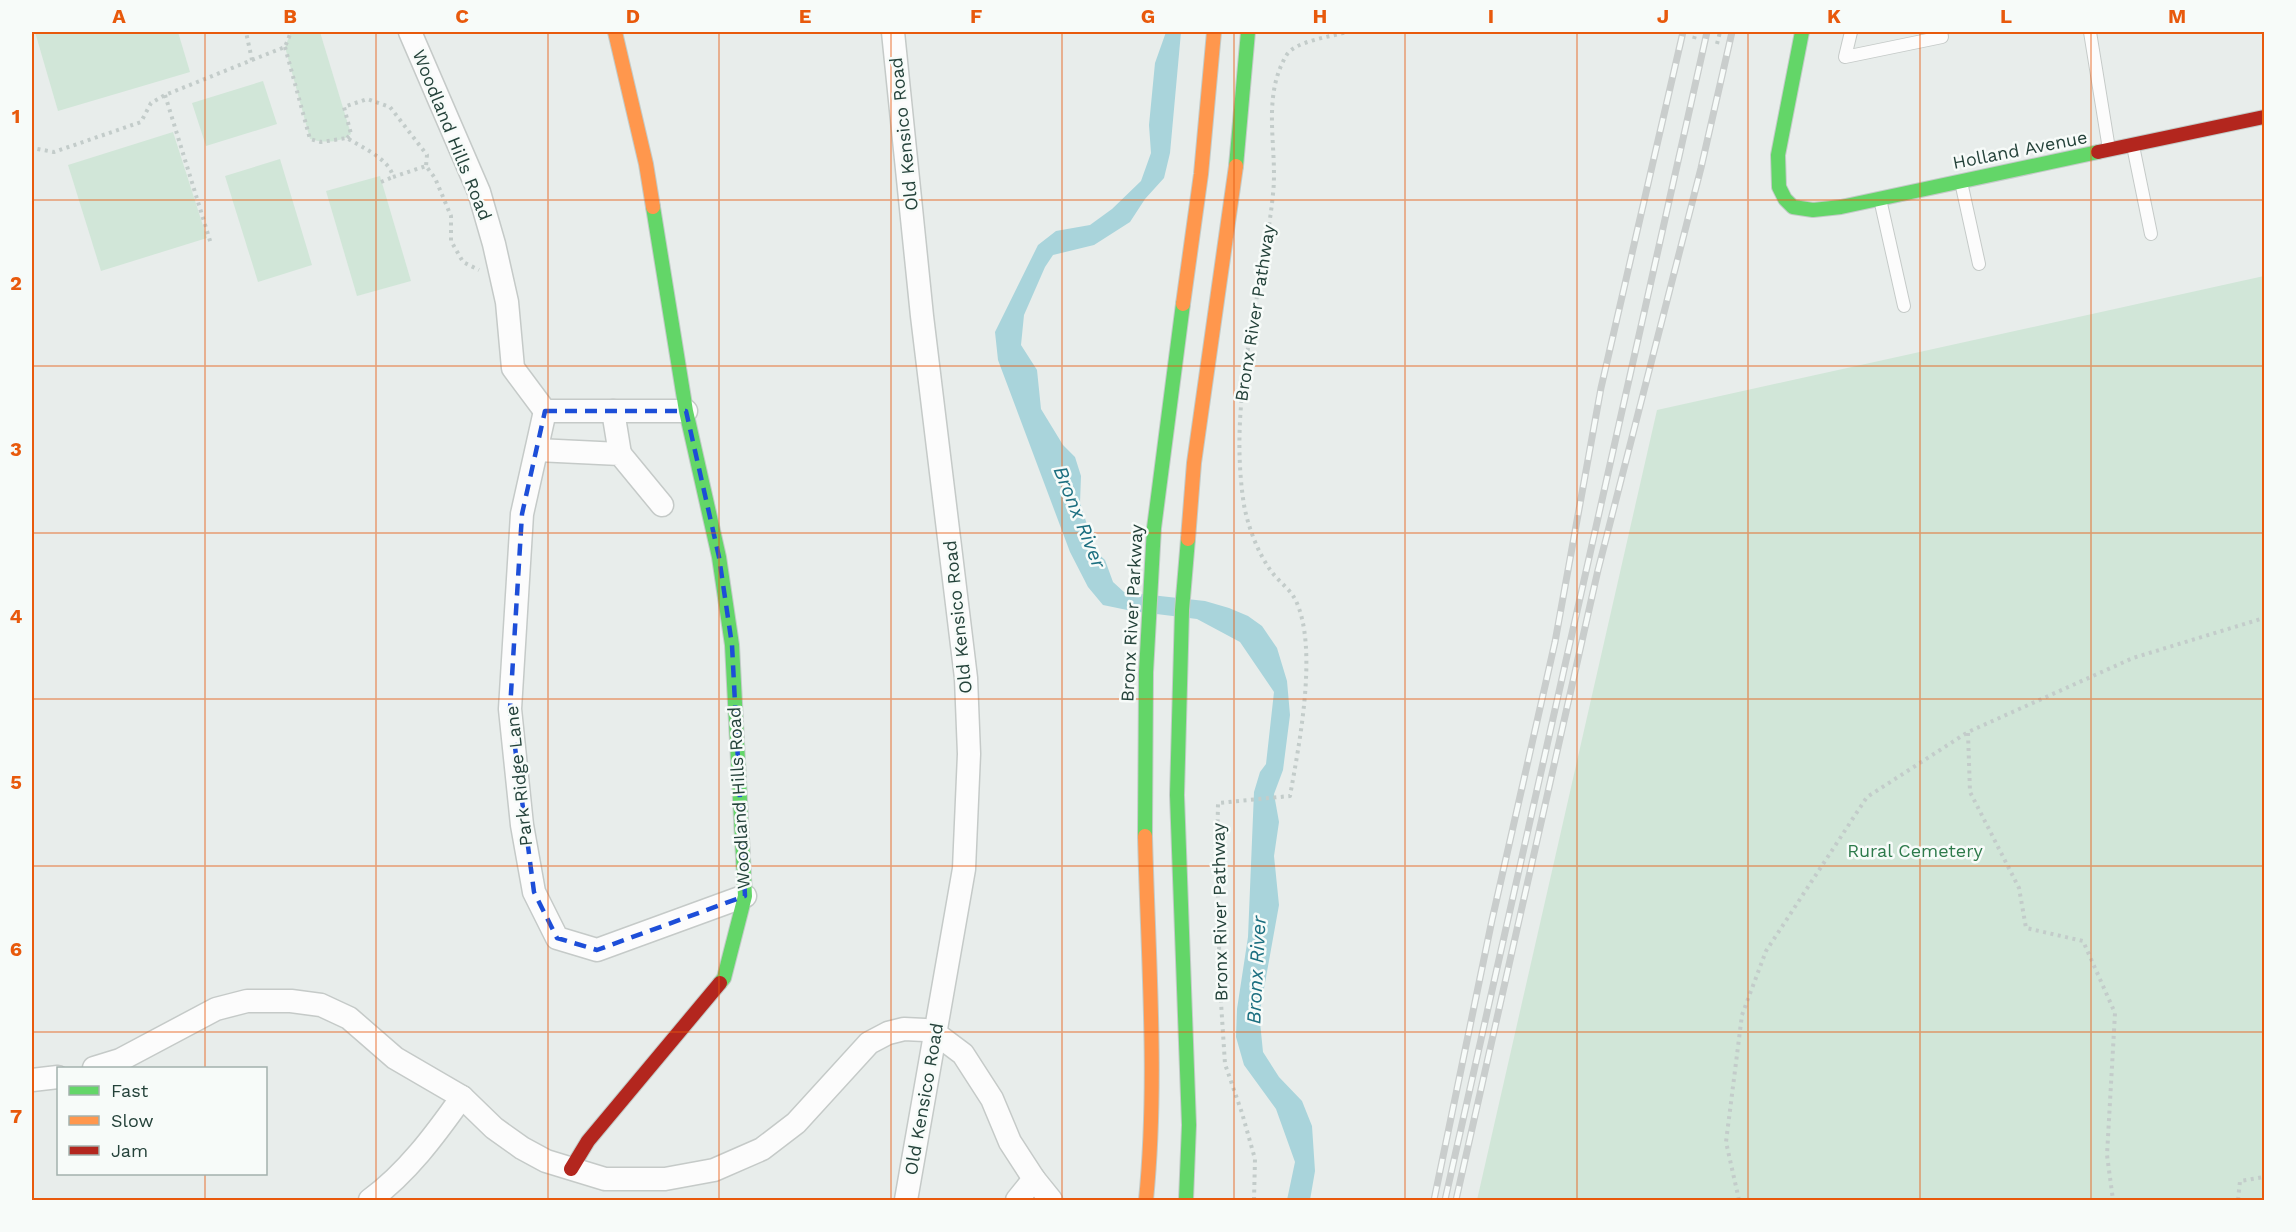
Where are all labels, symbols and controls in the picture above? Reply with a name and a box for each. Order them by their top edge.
text: A [112,4,126,28]
text: B [283,4,297,28]
text: C [455,4,469,28]
text: D [626,4,640,28]
text: E [799,4,811,28]
text: F [970,4,982,28]
text: G [1141,4,1155,28]
text: H [1313,4,1327,28]
text: I [1488,4,1494,28]
text: J [1657,4,1669,28]
text: K [1827,4,1841,28]
text: L [2000,4,2012,28]
text: M [2168,4,2186,28]
street label: Woodland Hills Road [409,46,496,223]
street label: Old Kensico Road [885,56,922,212]
text: 1 [12,104,20,128]
street label: Holland Avenue [1951,126,2089,173]
street label: Bronx River Pathway [1230,222,1279,403]
text: 2 [10,271,22,295]
text: 3 [10,437,22,461]
water label: Bronx River [1049,462,1112,573]
street label: Bronx River Parkway [1116,523,1147,702]
street label: Old Kensico Road [939,539,976,695]
text: 4 [10,604,23,628]
street label: Park Ridge Lane [501,705,536,847]
street label: Woodland Hills Road [723,706,754,890]
text: 5 [10,770,22,794]
street label: Bronx River Pathway [1207,822,1232,1002]
park label: Rural Cemetery [1847,840,1984,861]
water label: Bronx River [1241,914,1271,1025]
text: 6 [10,937,22,961]
street label: Old Kensico Road [900,1021,947,1177]
legend [57,1067,267,1175]
text: Fast [111,1080,149,1101]
text: 7 [10,1104,22,1128]
text: Slow [111,1110,154,1131]
text: Jam [111,1140,148,1161]

